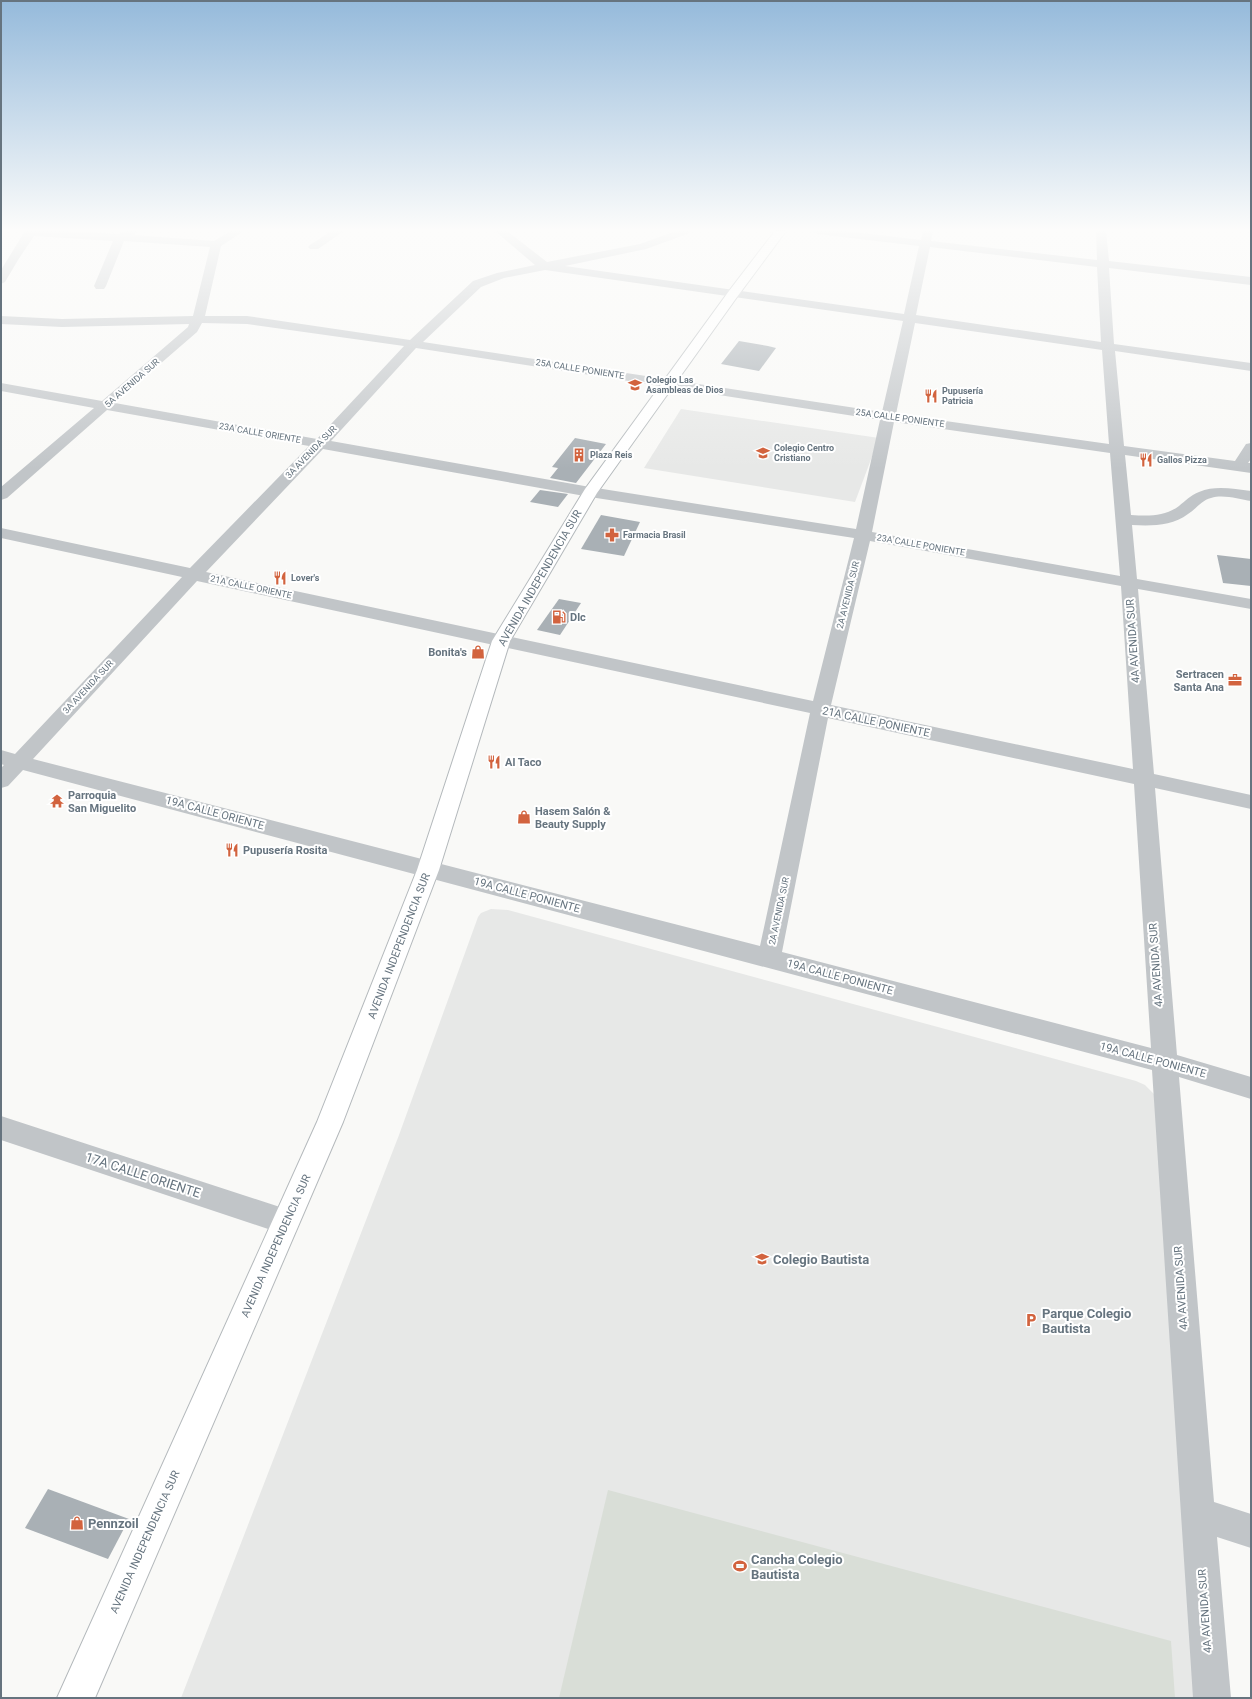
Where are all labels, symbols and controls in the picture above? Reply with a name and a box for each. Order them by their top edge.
street label: 5A AVENIDA SUR [103,356,162,409]
street label: 25A CALLE PONIENTE [535,357,625,381]
place label: Colegio Las Asambleas de Dios [646,375,724,395]
school or university icon: Colegio Las Asambleas de Dios [627,377,643,393]
place label: Pupusería Patricia [942,386,983,406]
restaurant icon: Pupusería Patricia [923,388,939,404]
street label: 25A CALLE PONIENTE [855,407,945,429]
street label: 23A CALLE ORIENTE [218,421,302,445]
street label: 3A AVENIDA SUR [283,423,339,480]
place label: Colegio Centro Cristiano [774,443,834,463]
school or university icon: Colegio Centro Cristiano [755,445,771,461]
building icon: Plaza Reis [571,447,587,463]
place label: Plaza Reis [590,450,633,460]
restaurant icon: Gallos Pizza [1138,452,1154,468]
place label: Gallos Pizza [1157,455,1207,465]
street label: AVENIDA INDEPENDENCIA SUR [496,507,585,648]
pharmacy icon: Farmacia Brasil [604,527,620,543]
place label: Farmacia Brasil [623,530,686,540]
street label: 23A CALLE PONIENTE [876,532,966,558]
street label: 2A AVENIDA SUR [835,560,861,630]
restaurant icon: Lover's [272,570,288,586]
street label: 21A CALLE ORIENTE [209,573,293,601]
place label: Lover's [291,573,320,583]
street label: 4A AVENIDA SUR [1124,598,1142,684]
fuel station icon: Dlc [551,609,567,625]
place label: Dlc [570,611,586,624]
shop icon: Bonita's [470,644,486,660]
place label: Bonita's [428,646,467,659]
street label: 3A AVENIDA SUR [61,658,115,716]
place label: Sertracen Santa Ana [1174,668,1224,694]
office icon: Sertracen Santa Ana [1227,672,1243,688]
street label: 21A CALLE PONIENTE [821,704,931,740]
restaurant icon: Al Taco [486,754,502,770]
place label: Al Taco [505,756,542,769]
place label: Parroquia San Miguelito [68,789,136,815]
temple icon: Parroquia San Miguelito [49,793,65,809]
street label: 19A CALLE ORIENTE [164,794,266,832]
place label: Hasem Salón & Beauty Supply [535,805,611,831]
shop icon: Hasem Salón & Beauty Supply [516,809,532,825]
restaurant icon: Pupusería Rosita [224,842,240,858]
place label: Pupusería Rosita [243,844,327,857]
street label: AVENIDA INDEPENDENCIA SUR [365,871,433,1021]
street label: 19A CALLE PONIENTE [472,875,582,915]
street label: 2A AVENIDA SUR [767,876,791,946]
street label: 4A AVENIDA SUR [1147,922,1165,1008]
street label: 19A CALLE PONIENTE [785,957,895,997]
street label: 19A CALLE PONIENTE [1098,1040,1208,1080]
street label: 17A CALLE ORIENTE [84,1149,202,1201]
street label: AVENIDA INDEPENDENCIA SUR [239,1172,314,1319]
street label: 4A AVENIDA SUR [1172,1245,1190,1331]
school or university icon: Colegio Bautista [754,1251,770,1267]
place label: Colegio Bautista [773,1252,869,1267]
place label: Parque Colegio Bautista [1042,1306,1131,1336]
parking icon: Parque Colegio Bautista [1023,1312,1039,1328]
street label: AVENIDA INDEPENDENCIA SUR [108,1468,183,1615]
shop icon: Pennzoil [69,1515,85,1531]
place label: Pennzoil [88,1516,139,1531]
place label: Cancha Colegio Bautista [751,1552,843,1582]
sports icon: Cancha Colegio Bautista [732,1558,748,1574]
street label: 4A AVENIDA SUR [1196,1568,1214,1654]

